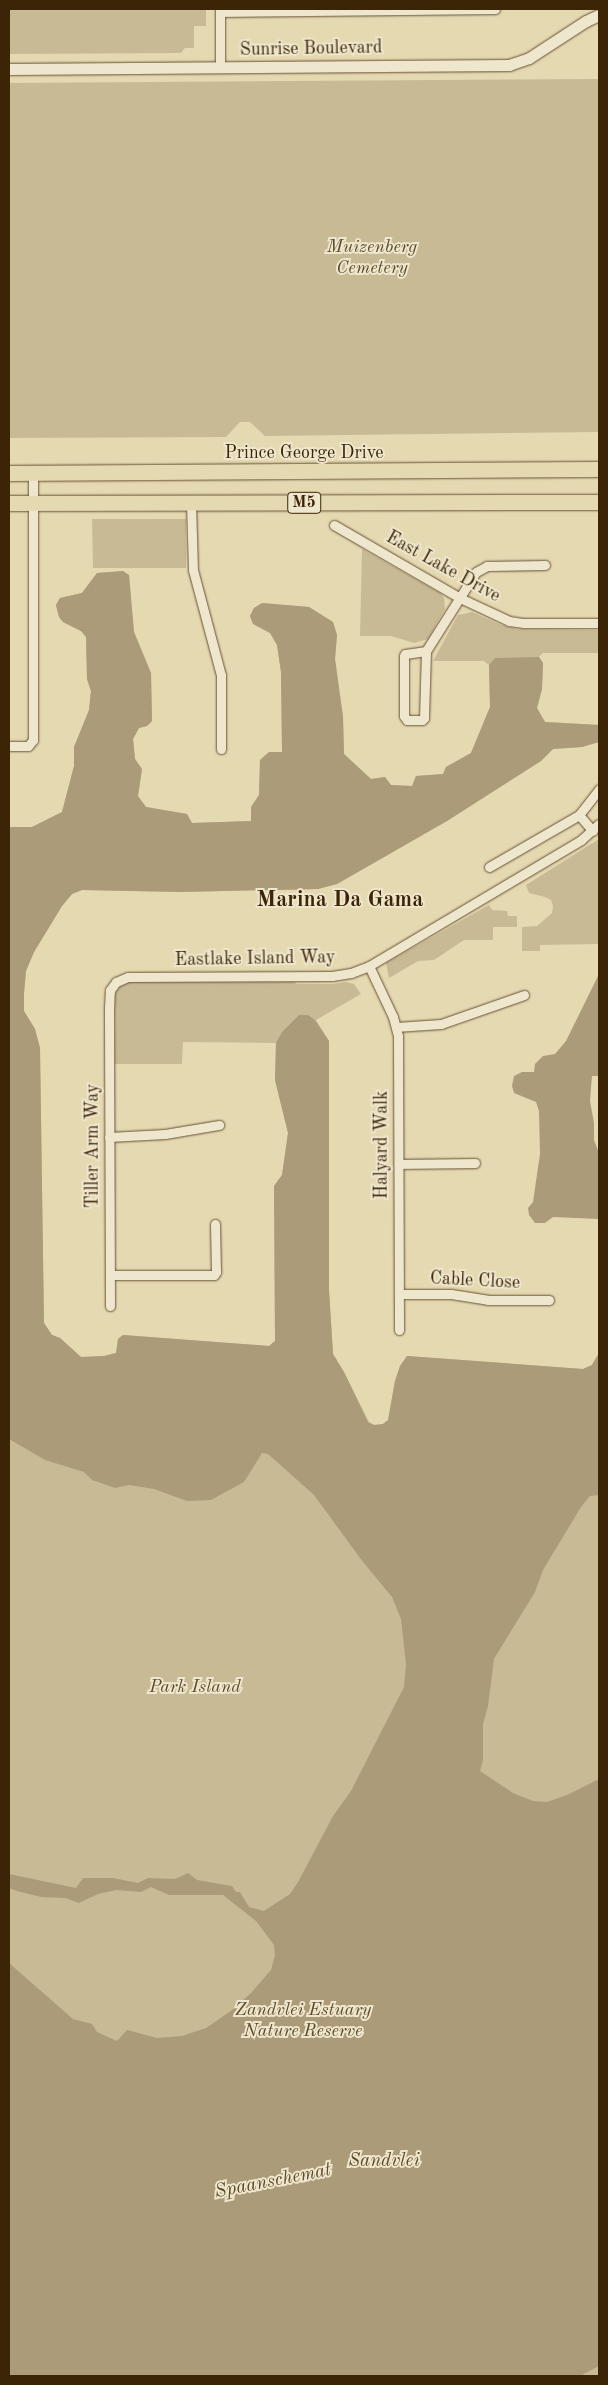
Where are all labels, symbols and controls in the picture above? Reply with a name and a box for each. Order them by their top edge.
street label: Sunrise Boulevard [240,37,382,61]
park label: Muizenberg Cemetery [327,237,417,280]
street label: Prince George Drive [224,442,384,464]
road number: M5 [286,489,322,516]
street label: East Lake Drive [382,527,504,607]
district label: Marina Da Gama [257,888,423,914]
street label: Eastlake Island Way [175,947,335,971]
street label: Tiller Arm Way [82,1084,104,1208]
street label: Halyard Walk [371,1091,393,1199]
street label: Cable Close [429,1268,521,1294]
park label: Park Island [149,1676,241,1698]
park label: Zandvlei Estuary Nature Reserve [235,2000,371,2042]
water label: Sandvlei [348,2151,420,2173]
water label: Spaanschemat [213,2160,333,2204]

